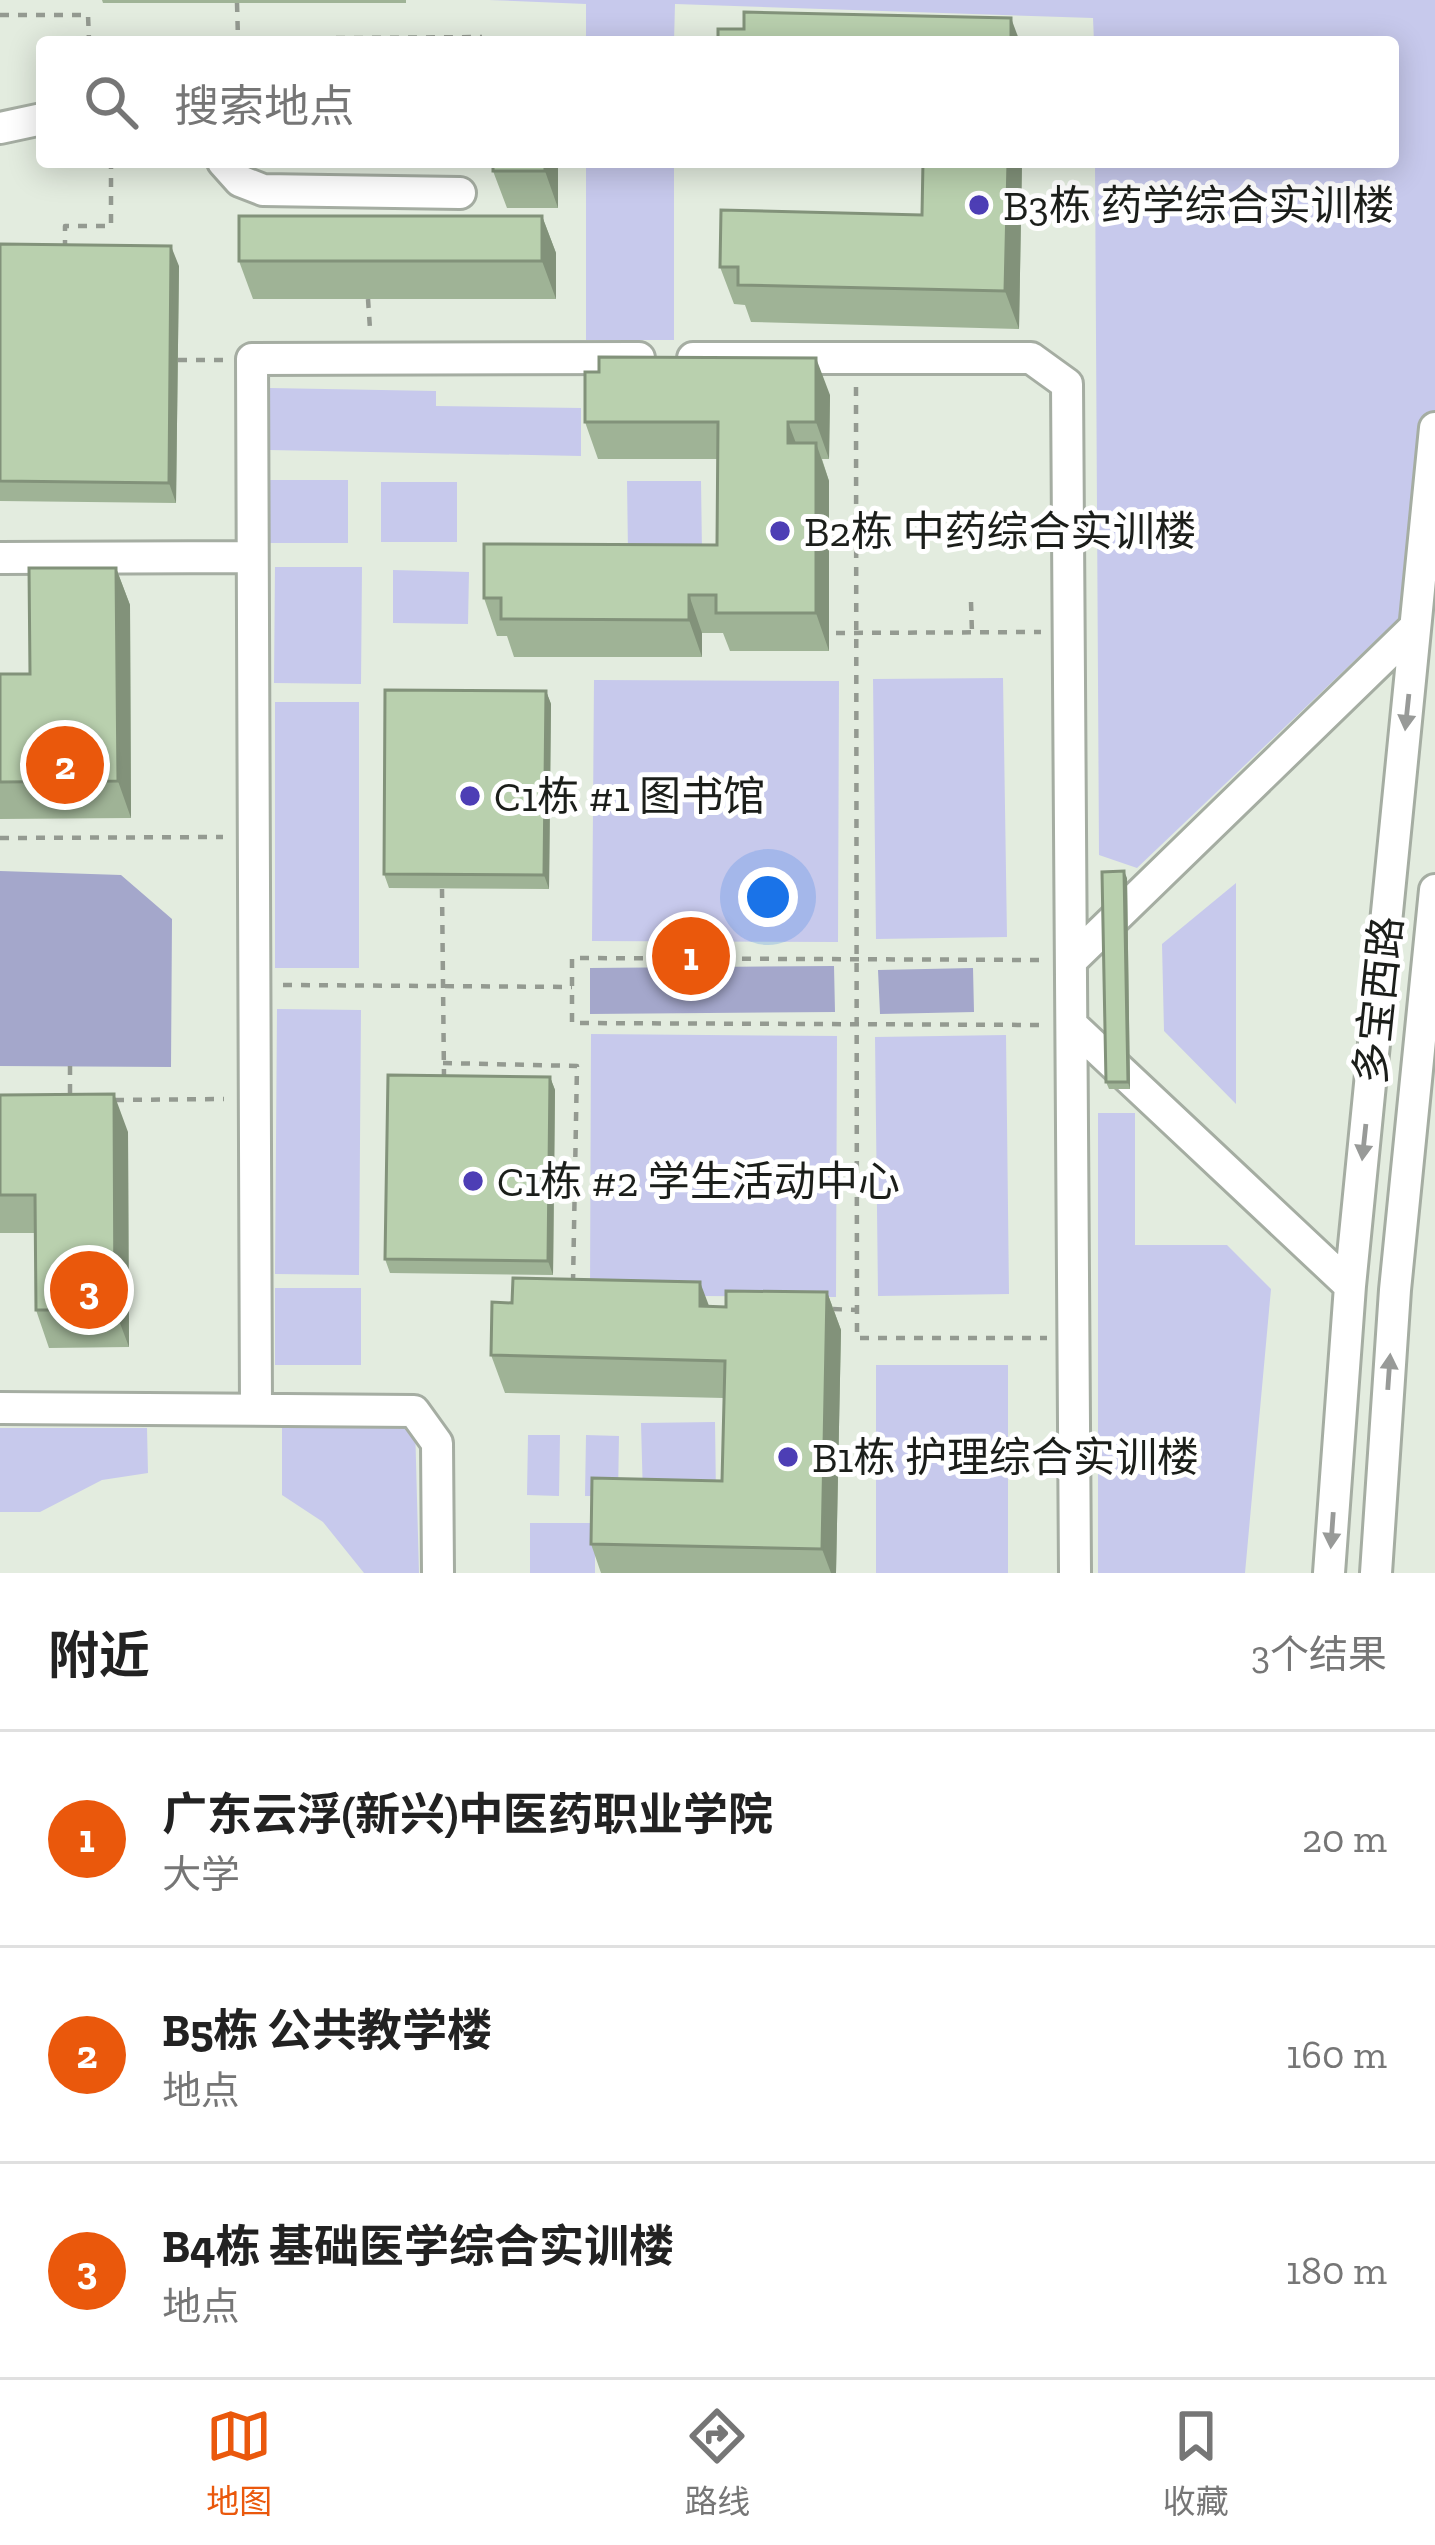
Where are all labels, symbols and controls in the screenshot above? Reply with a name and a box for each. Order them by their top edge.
search box [36,36,1399,168]
icon: search [78,69,144,135]
text: 搜索地点 [174,80,354,134]
place label: B3栋 药学综合实训楼 [1003,180,1394,231]
marker: B3栋 药学综合实训楼 [966,192,992,218]
place label: B2栋 中药综合实训楼 [804,506,1197,557]
marker: B2栋 中药综合实训楼 [767,518,793,544]
one-way arrow [1397,694,1416,731]
pin: 2 [26,720,104,810]
place label: C1栋 #1 图书馆 [494,771,765,822]
marker: C1栋 #1 图书馆 [457,783,483,809]
your location [738,867,798,927]
pin: 1 [652,911,730,1001]
street label: 多宝西路 [1344,914,1413,1086]
one-way arrow [1354,1123,1373,1161]
place label: C1栋 #2 学生活动中心 [497,1156,900,1207]
marker: C1栋 #2 学生活动中心 [460,1168,486,1194]
pin: 3 [50,1245,128,1335]
one-way arrow [1380,1353,1399,1391]
place label: B1栋 护理综合实训楼 [812,1432,1199,1483]
marker: B1栋 护理综合实训楼 [775,1444,801,1470]
one-way arrow [1323,1512,1342,1549]
text: 附近 [48,1625,150,1686]
text: 3个结果 [1251,1631,1387,1678]
text: 广东云浮(新兴)中医药职业学院 [162,1788,773,1842]
text: 1 [79,1815,95,1862]
text: 20 m [1302,1815,1387,1862]
text: 大学 [162,1851,240,1898]
text: B5栋 公共教学楼 [162,2004,492,2058]
text: 2 [77,2031,97,2078]
text: 160 m [1286,2031,1387,2078]
text: 地点 [162,2067,240,2114]
text: B4栋 基础医学综合实训楼 [162,2220,674,2274]
text: 3 [77,2247,97,2294]
text: 180 m [1286,2247,1387,2294]
text: 地点 [162,2283,240,2330]
tab: 地图 [206,2403,272,2523]
tab: 路线 [684,2403,750,2523]
tab: 收藏 [1163,2403,1229,2523]

